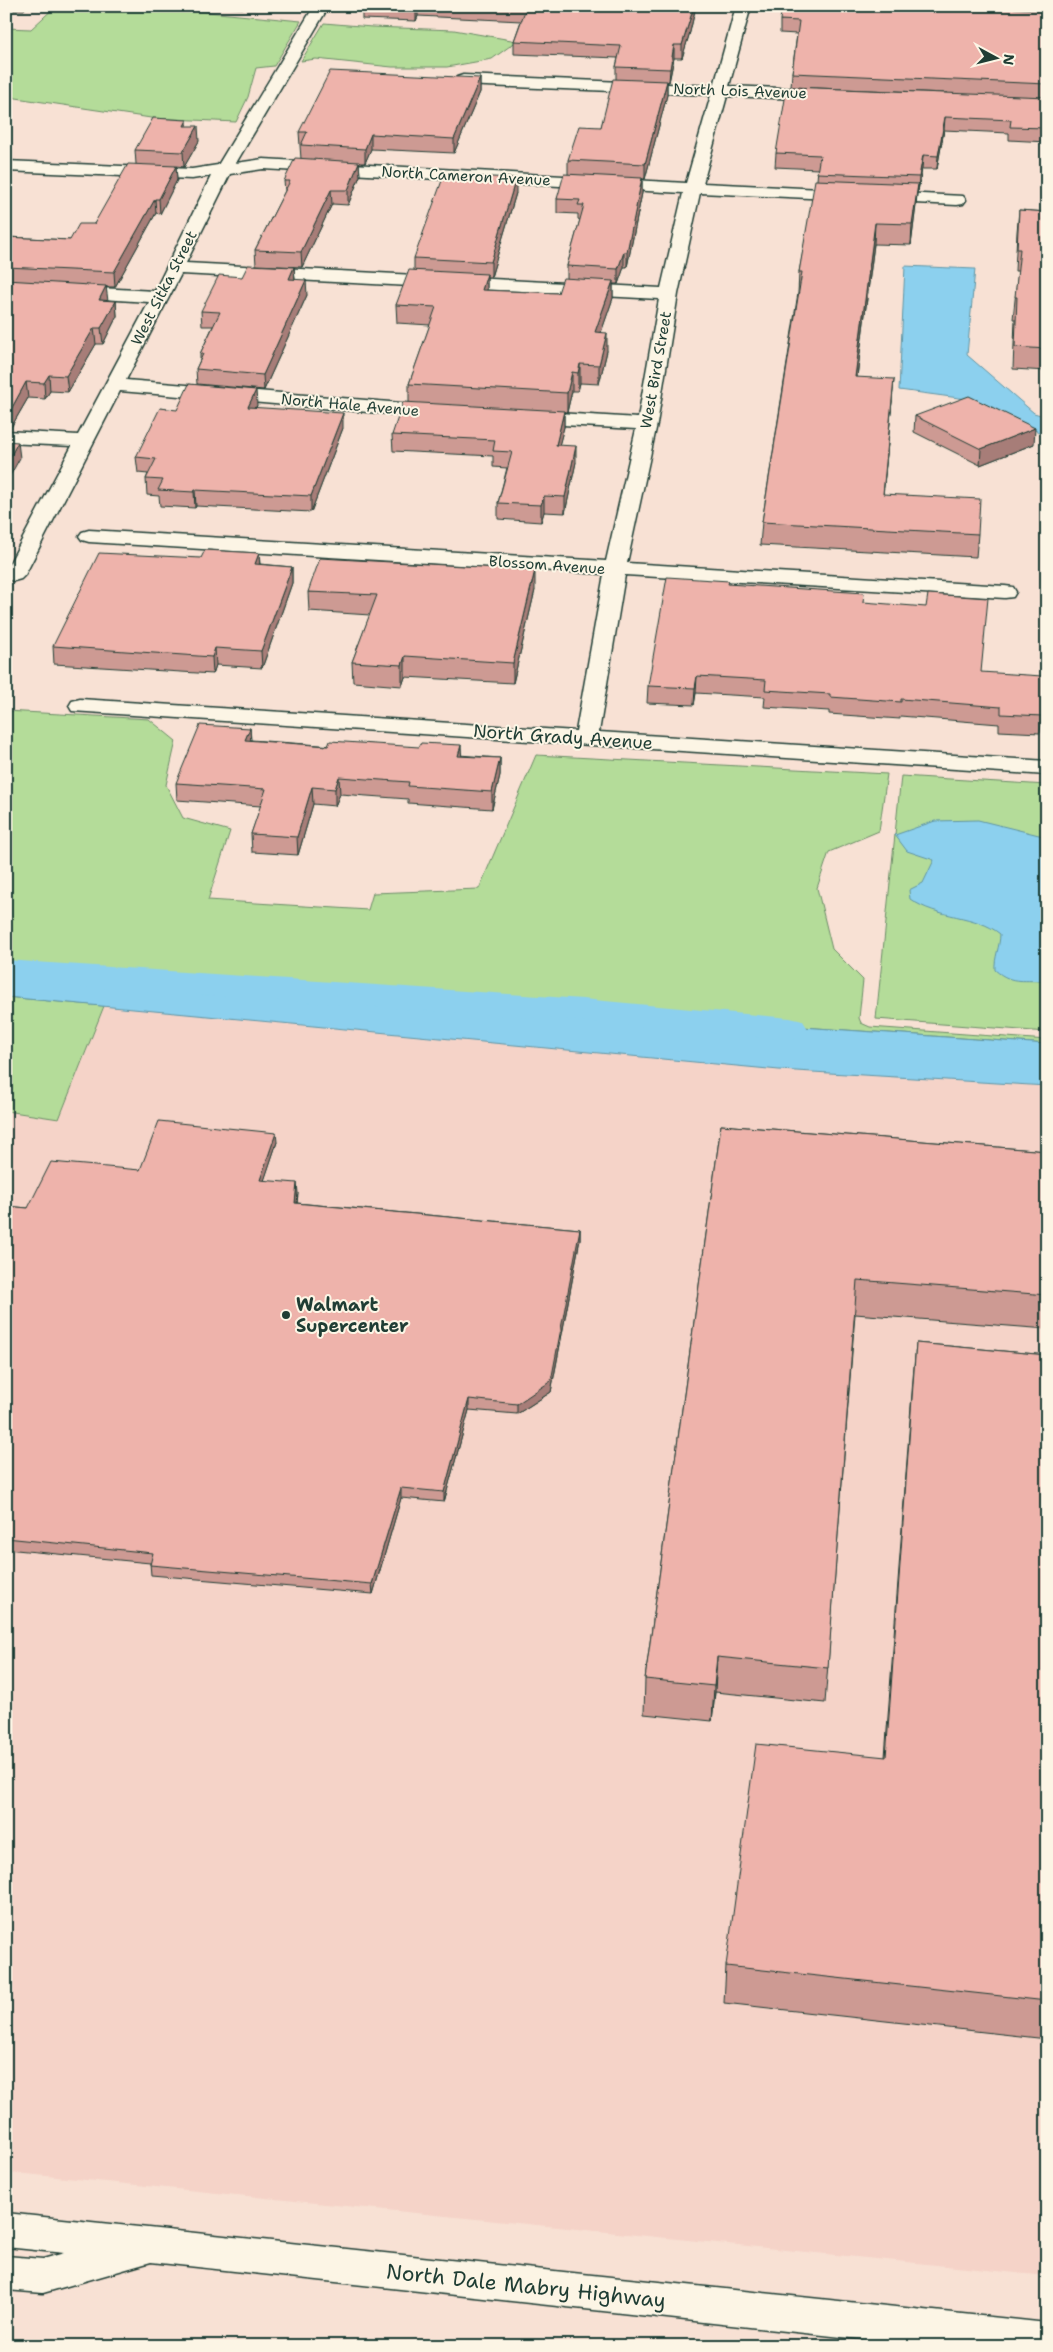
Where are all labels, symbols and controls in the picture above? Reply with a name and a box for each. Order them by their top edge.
north arrow [970,32,1020,82]
text: N [999,53,1019,66]
street label: North Lois Avenue [673,79,807,103]
street label: North Cameron Avenue [381,162,551,190]
street label: West Sitka Street [126,227,202,349]
street label: West Bird Street [636,310,676,430]
street label: North Hale Avenue [280,389,420,421]
street label: Blossom Avenue [488,551,606,579]
street label: North Grady Avenue [472,719,654,755]
place label: Walmart Supercenter [296,1293,409,1338]
marker: Walmart Supercenter [280,1309,292,1321]
street label: North Dale Mabry Highway [385,2257,667,2315]

